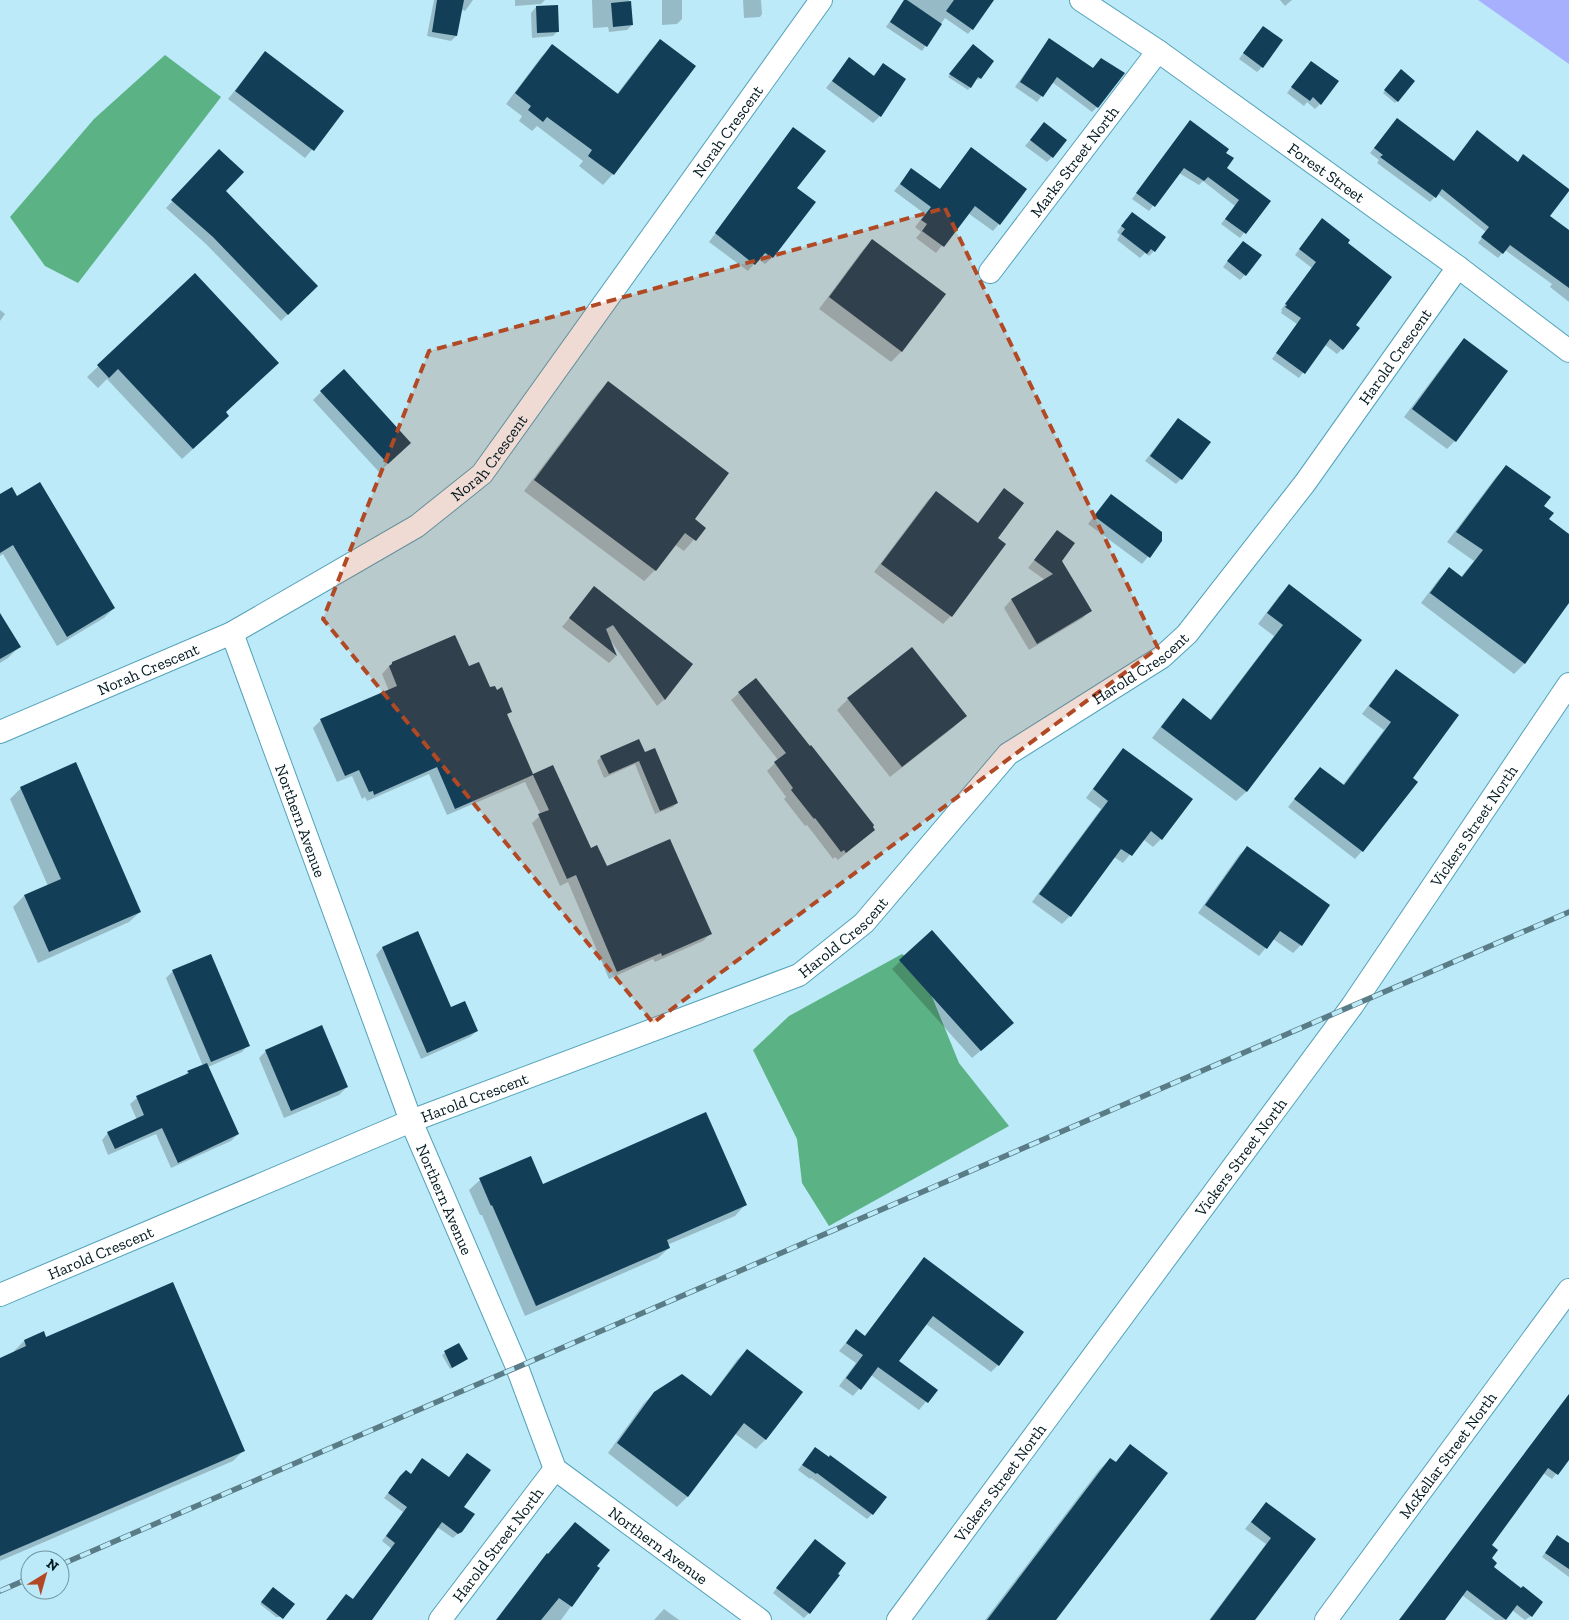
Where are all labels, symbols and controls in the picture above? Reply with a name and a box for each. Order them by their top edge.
street label: Norah Crescent [688,81,767,180]
street label: Marks Street North [1026,102,1122,221]
street label: Forest Street [1284,138,1369,206]
street label: Harold Crescent [1354,305,1435,408]
street label: Norah Crescent [447,411,531,505]
street label: Harold Crescent [1089,628,1192,708]
street label: Norah Crescent [95,639,202,699]
street label: Vickers Street North [1425,761,1521,891]
street label: Northern Avenue [272,762,330,880]
street label: Harold Crescent [794,893,892,981]
street label: Harold Crescent [418,1068,531,1126]
street label: Vickers Street North [1190,1094,1290,1220]
street label: Northern Avenue [413,1141,477,1257]
street label: Harold Crescent [45,1222,156,1283]
street label: McKellar Street North [1395,1388,1500,1522]
street label: Vickers Street North [949,1420,1050,1546]
street label: Harold Street North [448,1484,547,1605]
street label: Northern Avenue [605,1502,712,1588]
north arrow [20,1550,70,1600]
text: N [43,1555,62,1575]

